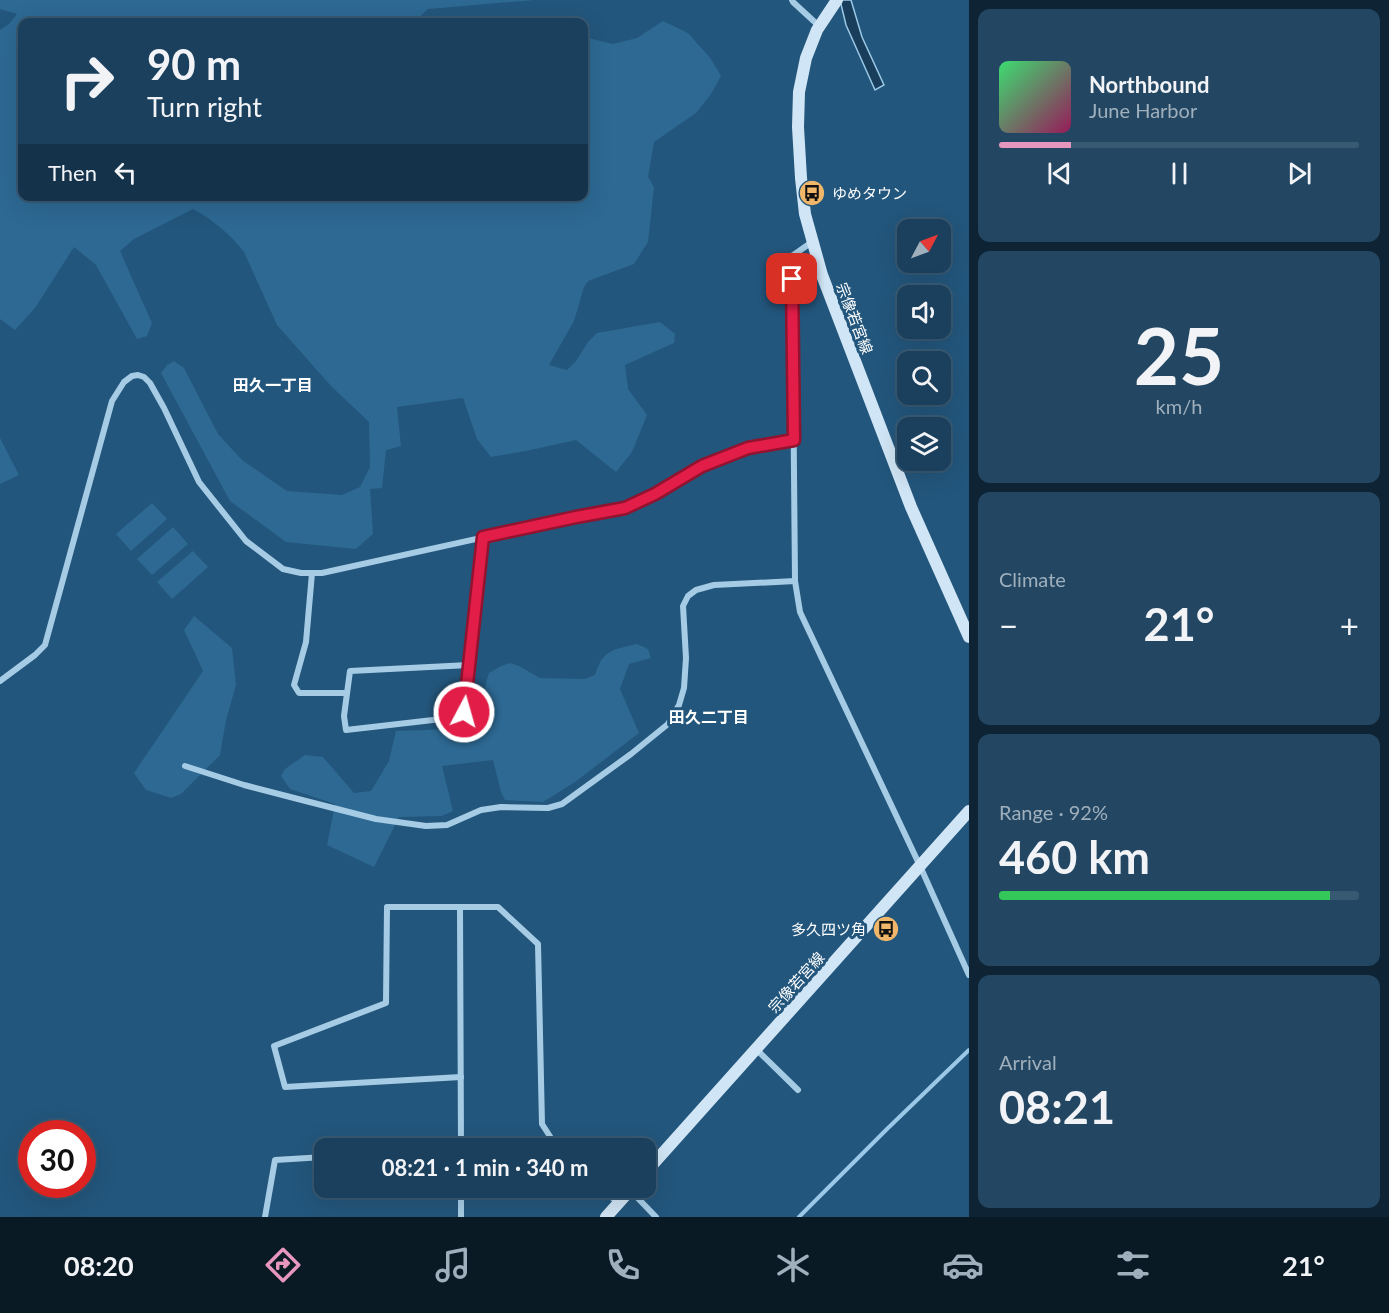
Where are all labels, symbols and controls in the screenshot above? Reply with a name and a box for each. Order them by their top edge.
text: 90 m [147,39,241,89]
icon: right [48,42,126,120]
text: Northbound [1089,71,1209,98]
text: Turn right [147,90,262,123]
text: June Harbor [1089,98,1197,122]
icon: left [109,156,142,189]
icon: previous [1043,157,1076,190]
icon: pause [1163,157,1196,190]
icon: next [1283,157,1316,190]
text: Then [48,159,97,186]
bus stop icon: ゆめタウン [797,178,827,208]
place label: ゆめタウン [832,184,907,202]
north arrow [897,219,951,273]
map controls [897,219,951,471]
pin [766,253,817,304]
icon: arrive [775,262,808,295]
street label: 宗像若宮線 [833,280,877,356]
button: sound [897,285,951,339]
text: 25 [1134,308,1224,402]
button: search [897,351,951,405]
district label: 田久一丁目 [233,375,313,394]
text: km/h [1156,394,1202,418]
button: layers [897,417,951,471]
text: Climate [999,567,1066,591]
text: 21° [1144,597,1214,651]
text: − [999,605,1018,645]
text: + [1340,605,1359,645]
position arrow [432,680,496,744]
district label: 田久二丁目 [669,707,749,726]
text: Range · 92% [999,800,1108,824]
text: 460 km [999,830,1150,884]
bus stop icon: 多久四ツ角 [871,914,901,944]
place label: 多久四ツ角 [791,920,866,938]
street label: 宗像若宮線 [764,948,828,1016]
text: Arrival [999,1050,1057,1074]
text: 08:21 [999,1080,1115,1134]
speed limit sign: 30 [18,1120,96,1198]
text: 08:21 · 1 min · 340 m [382,1154,588,1181]
icon: directions [262,1244,304,1286]
icon: music [432,1244,474,1286]
icon: phone [602,1244,644,1286]
icon: climate [772,1244,814,1286]
icon: car [942,1244,984,1286]
icon: filters [1112,1244,1154,1286]
text: 08:20 [64,1249,134,1282]
text: 21° [1282,1249,1325,1282]

